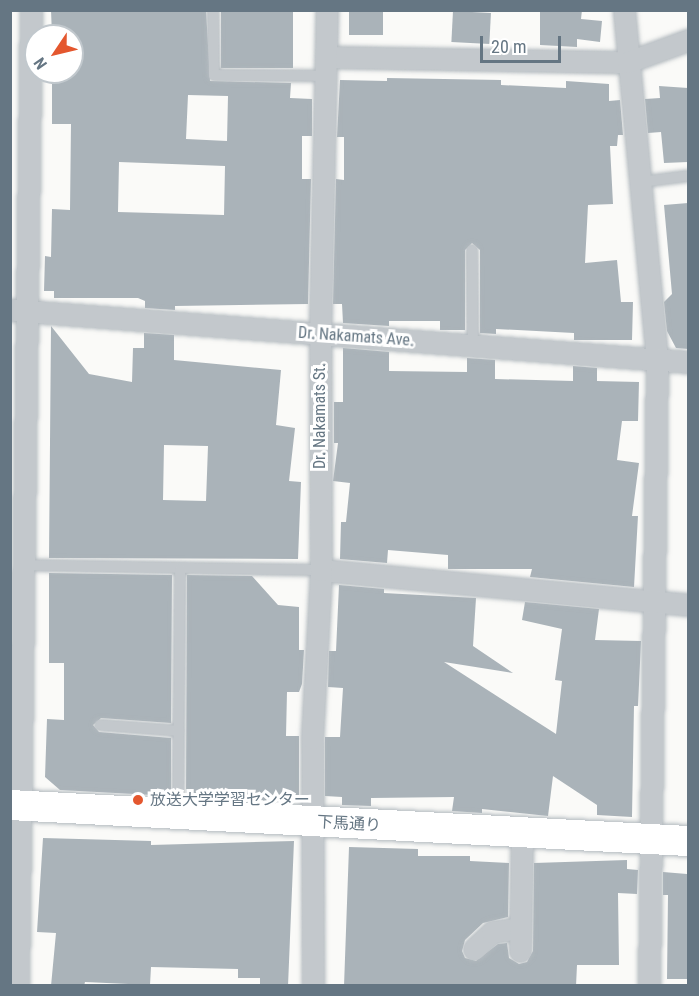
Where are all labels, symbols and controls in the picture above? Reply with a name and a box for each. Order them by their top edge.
north arrow [24,24,84,84]
scale bar [483,24,564,62]
text: 20 m [491,36,526,57]
text: N [30,54,51,73]
street label: Dr. Nakamats Ave. [297,323,415,351]
street label: Dr. Nakamats St. [310,363,330,469]
place label: 放送大学学習センター [150,790,310,810]
marker: 放送大学学習センター [131,793,145,807]
street label: 下馬通り [317,813,381,835]

